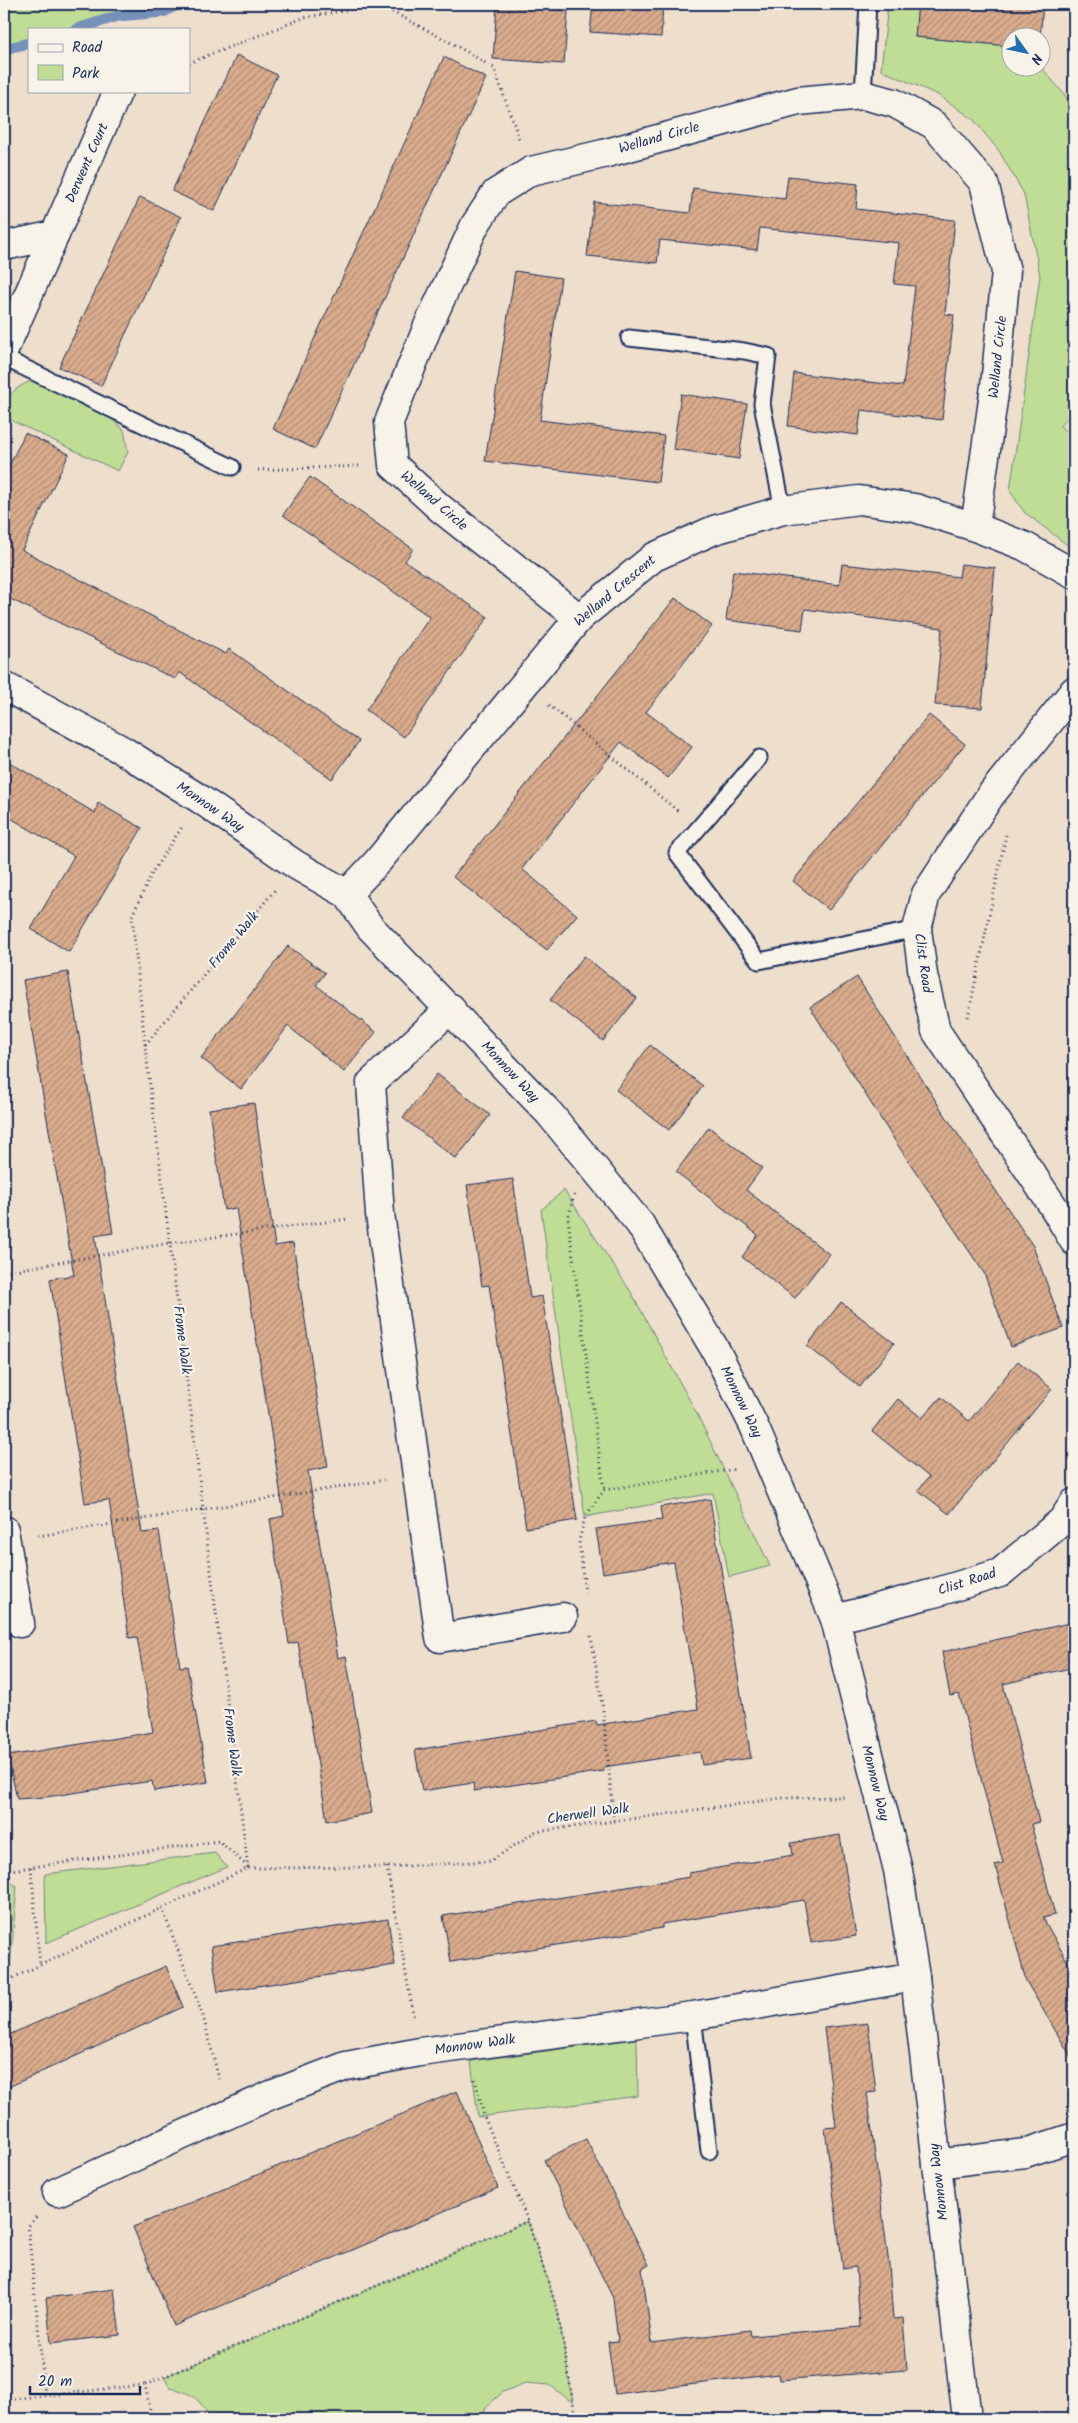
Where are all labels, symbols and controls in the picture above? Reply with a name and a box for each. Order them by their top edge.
legend [28,28,190,92]
north arrow [1000,28,1050,78]
text: Road [72,36,103,60]
text: N [1024,49,1048,68]
text: Park [72,62,100,86]
street label: Welland Circle [616,116,703,160]
street label: Derwent Court [60,119,115,207]
street label: Welland Circle [983,314,1013,399]
street label: Welland Circle [395,465,473,537]
street label: Welland Crescent [569,550,661,632]
street label: Monnow Way [172,776,249,838]
street label: Frome Walk [203,906,265,973]
street label: Clist Road [908,932,938,995]
street label: Monnow Way [475,1036,545,1108]
street label: Frome Walk [167,1304,197,1376]
street label: Monnow Way [714,1362,768,1442]
street label: Clist Road [935,1562,1000,1602]
street label: Frome Walk [217,1706,247,1778]
street label: Monnow Way [855,1743,895,1824]
street label: Cherwell Walk [546,1797,631,1831]
street label: Monnow Walk [433,2028,517,2062]
street label: Monnow Way [923,2142,955,2222]
scale bar [30,2363,140,2395]
text: 20 m [38,2370,72,2394]

